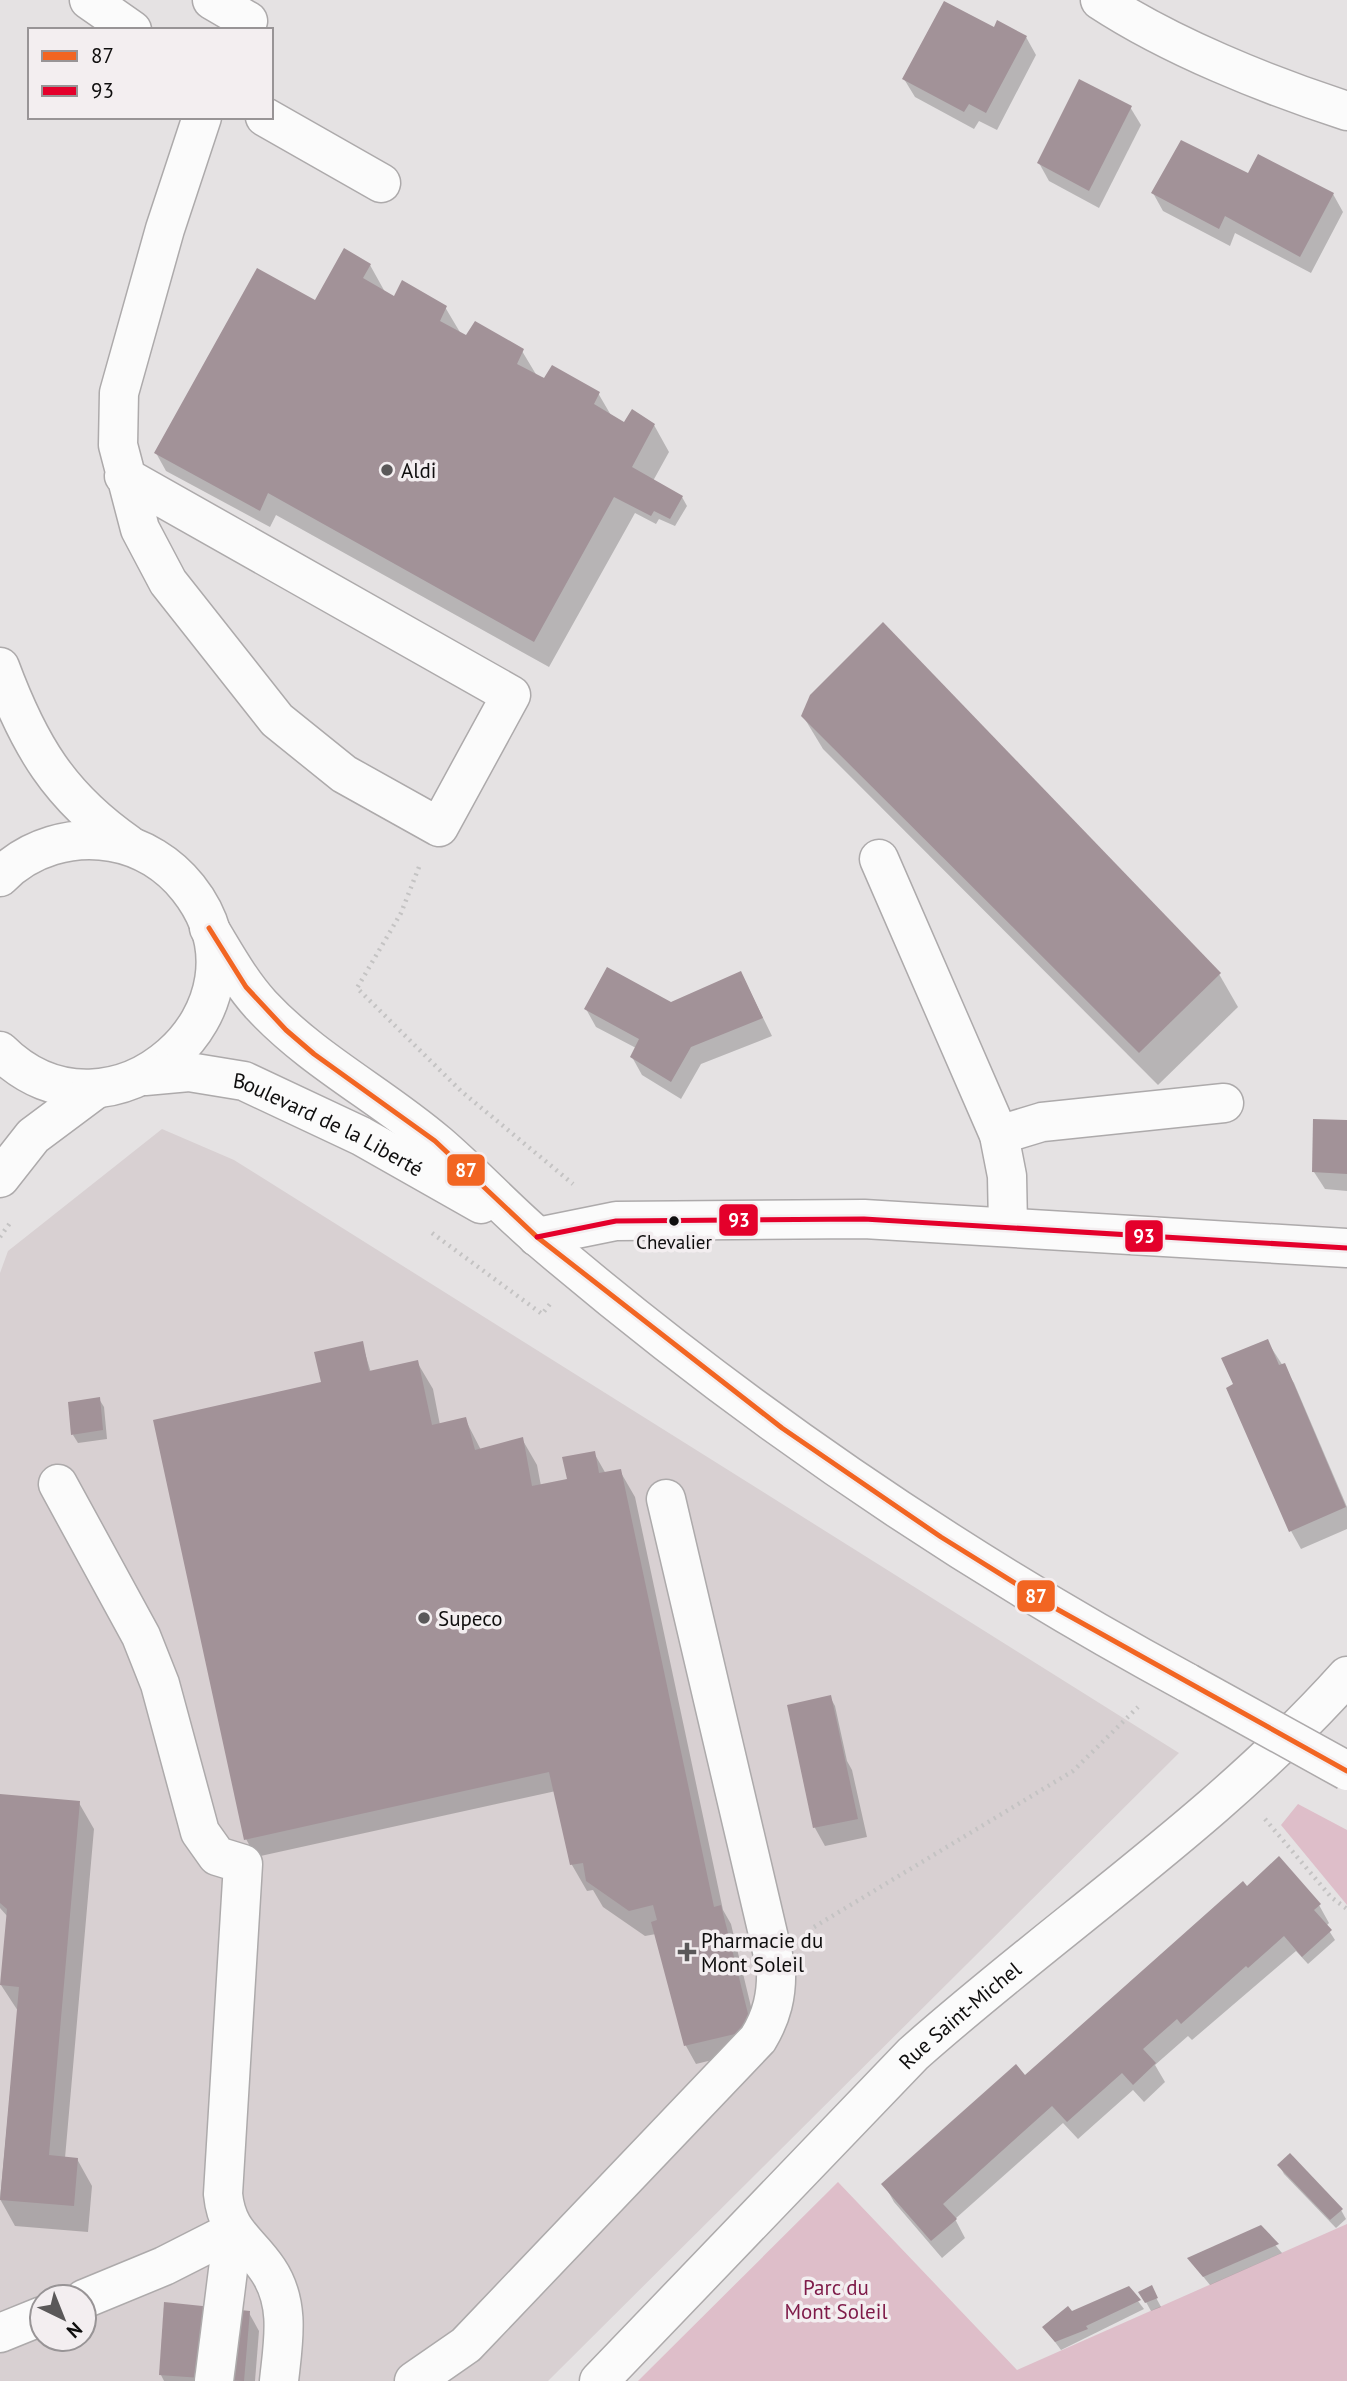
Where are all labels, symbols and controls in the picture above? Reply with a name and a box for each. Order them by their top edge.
legend [28,28,273,119]
text: 87 [91,42,114,69]
text: 93 [91,77,114,104]
place label: Aldi [401,457,436,484]
marker: Aldi [379,462,395,478]
street label: Boulevard de la Liberté [231,1066,428,1182]
line badge: 87 [446,1153,486,1187]
text: 87 [455,1158,477,1182]
line badge: 93 [718,1203,759,1237]
text: 93 [728,1208,750,1232]
marker: Chevalier [667,1214,681,1228]
line badge: 93 [1124,1219,1164,1253]
text: 93 [1133,1224,1155,1248]
place label: Chevalier [636,1230,712,1254]
line badge: 87 [1016,1579,1056,1613]
text: 87 [1025,1584,1047,1608]
place label: Supeco [438,1605,503,1632]
marker: Supeco [416,1610,432,1626]
place label: Pharmacie du Mont Soleil [701,1927,823,1978]
marker: Pharmacie du Mont Soleil [679,1944,695,1960]
street label: Rue Saint-Michel [892,1955,1026,2075]
park label: Parc du Mont Soleil [784,2274,888,2325]
north arrow [28,2283,98,2353]
text: N [62,2317,87,2343]

